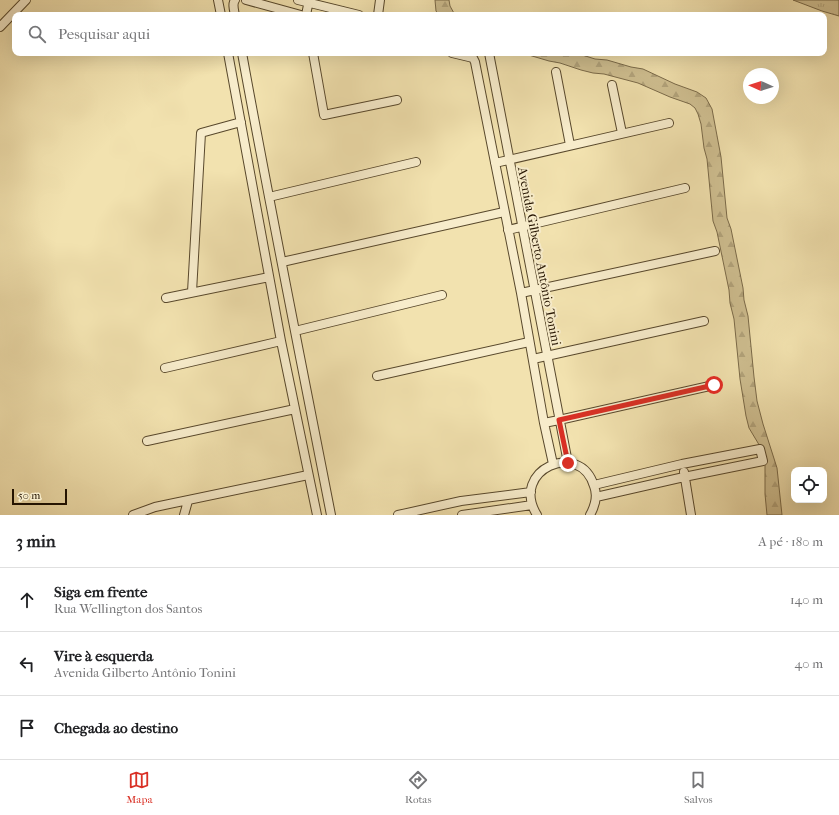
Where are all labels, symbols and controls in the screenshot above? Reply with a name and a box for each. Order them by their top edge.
search box [12,12,827,56]
icon: search [26,23,48,45]
text: Pesquisar aqui [58,25,150,43]
north arrow [743,68,779,104]
street label: Avenida Gilberto Antônio Tonini [515,164,564,347]
route start [705,376,723,394]
route end [559,454,577,472]
map controls [791,467,827,503]
button: locate [791,467,827,503]
scale bar [12,487,67,506]
text: 50 m [18,489,40,502]
text: 3 min [16,531,56,551]
text: A pé · 180 m [758,534,823,549]
text: Siga em frente [54,583,147,601]
icon: ahead [16,589,38,611]
text: 140 m [790,592,823,607]
text: Rua Wellington dos Santos [54,601,202,616]
text: Vire à esquerda [54,647,153,665]
icon: left [16,653,38,675]
text: 40 m [795,656,823,671]
text: Avenida Gilberto Antônio Tonini [54,665,236,680]
icon: arrive [16,717,38,739]
text: Chegada ao destino [54,719,178,737]
tab: Mapa [126,769,153,806]
tab: Rotas [405,769,432,806]
tab: Salvos [684,769,713,806]

